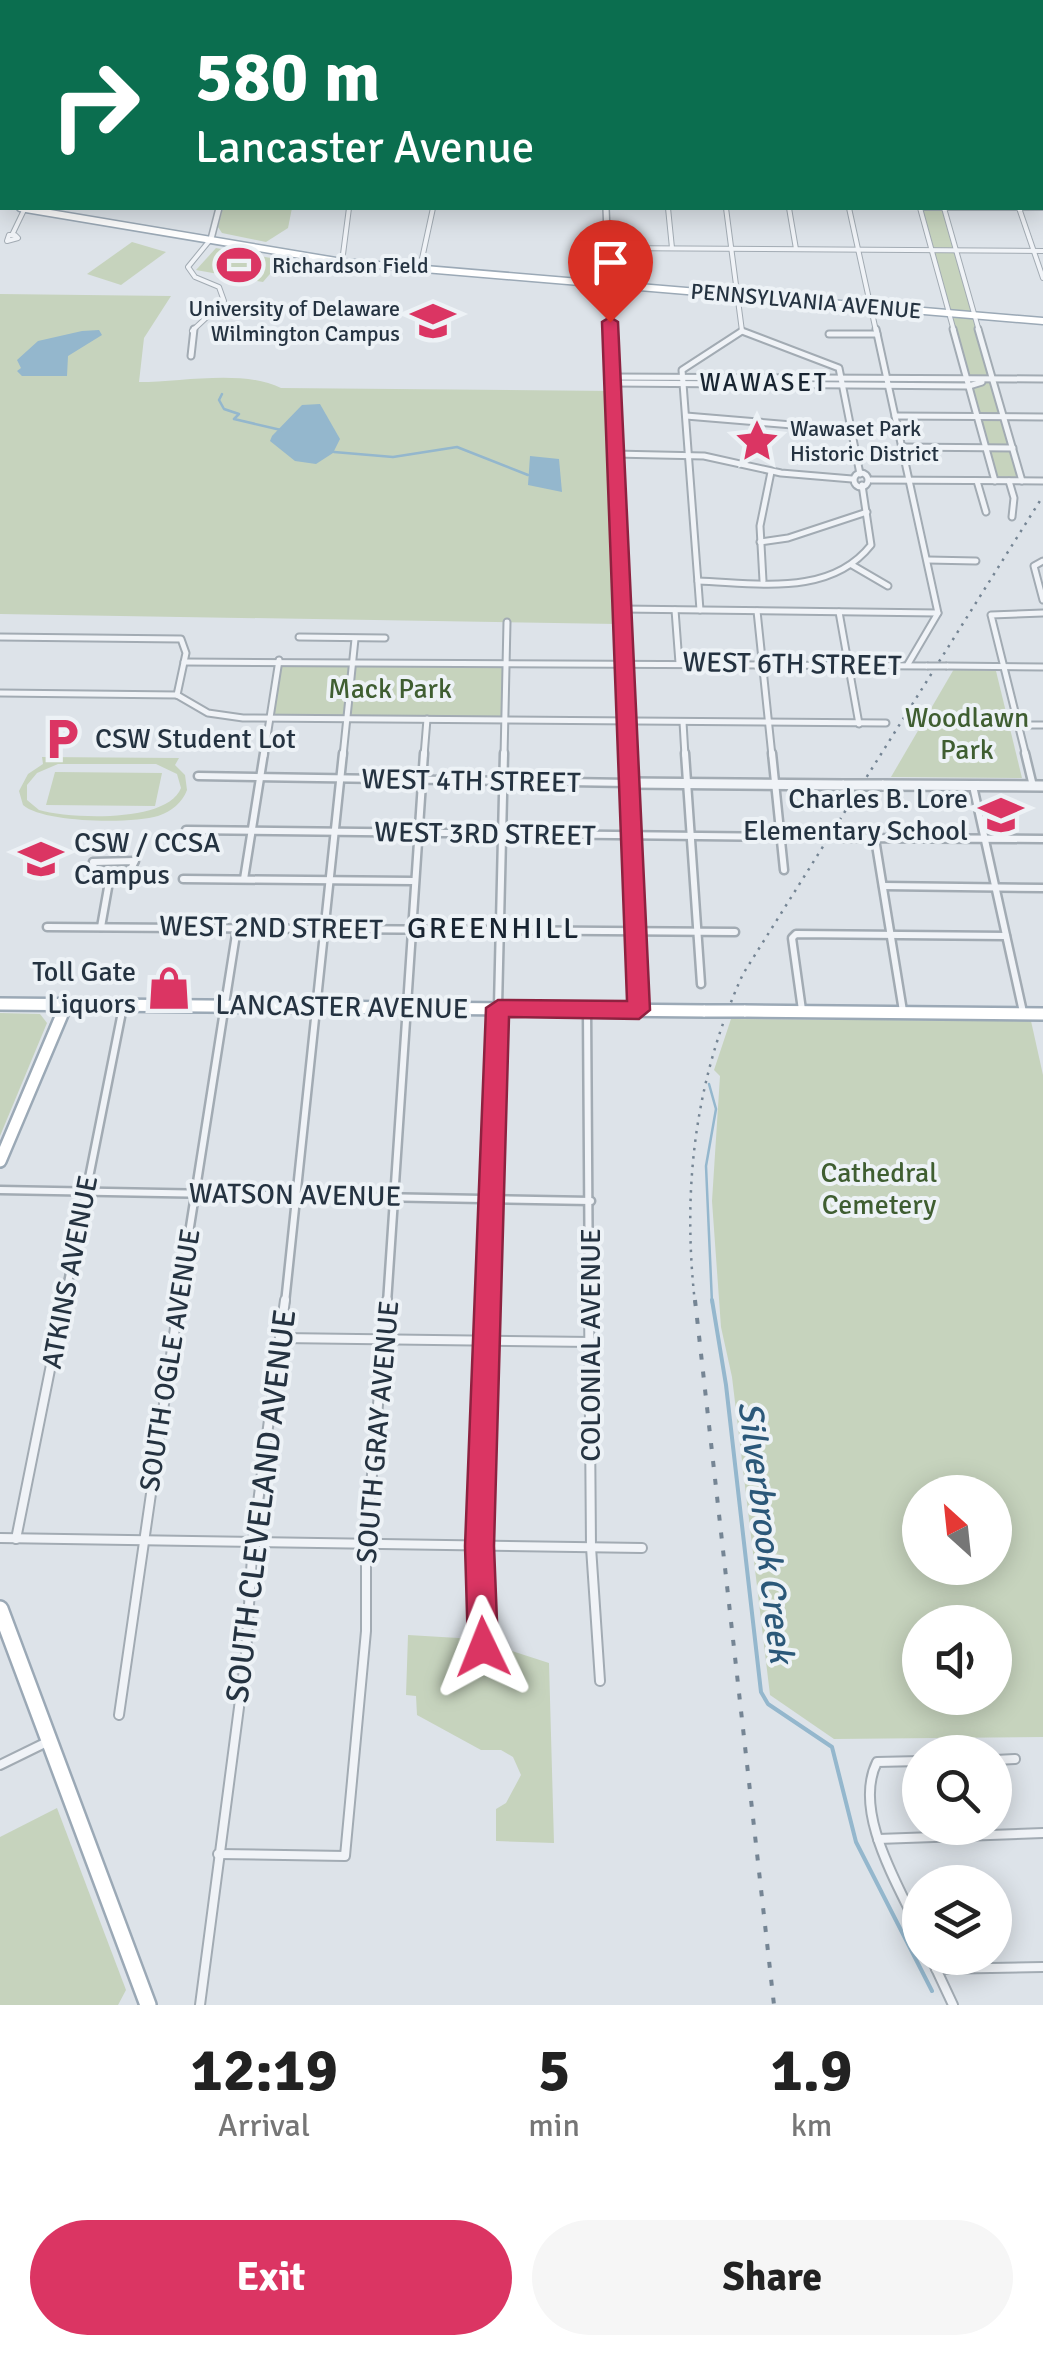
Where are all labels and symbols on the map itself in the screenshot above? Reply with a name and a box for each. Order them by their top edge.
pin [568,220,653,323]
sports icon: Richardson Field [215,241,263,289]
place label: Richardson Field [272,252,429,279]
street label: PENNSYLVANIA AVENUE [689,277,923,325]
place label: University of Delaware Wilmington Campus [189,295,400,347]
school or university icon: University of Delaware Wilmington Campus [409,297,457,345]
district label: WAWASET [700,367,828,398]
place label: Wawaset Park Historic District [790,415,939,467]
place icon: Wawaset Park Historic District [733,417,781,465]
street label: WEST 6TH STREET [682,645,902,683]
park label: Mack Park [328,672,452,706]
park label: Woodlawn Park [905,701,1029,767]
parking icon: CSW Student Lot [38,715,86,763]
place label: CSW Student Lot [95,722,296,756]
street label: WEST 4TH STREET [361,762,581,800]
place label: Charles B. Lore Elementary School [743,782,968,848]
school or university icon: Charles B. Lore Elementary School [977,791,1025,839]
street label: WEST 3RD STREET [374,815,596,853]
place label: CSW / CCSA Campus [74,826,220,892]
school or university icon: CSW / CCSA Campus [17,835,65,883]
street label: WEST 2ND STREET [159,909,383,947]
district label: GREENHILL [407,910,581,947]
place label: Toll Gate Liquors [32,955,136,1021]
shop icon: Toll Gate Liquors [145,964,193,1012]
street label: LANCASTER AVENUE [215,988,469,1026]
park label: Cathedral Cemetery [820,1156,938,1222]
street label: ATKINS AVENUE [35,1173,105,1371]
street label: WATSON AVENUE [188,1176,402,1214]
street label: SOUTH OGLE AVENUE [132,1226,208,1494]
street label: COLONIAL AVENUE [574,1228,608,1462]
street label: SOUTH GRAY AVENUE [350,1299,406,1565]
street label: SOUTH CLEVELAND AVENUE [218,1307,304,1705]
water label: Silverbrook Creek [729,1399,804,1669]
north arrow [902,1475,1012,1585]
position arrow [431,1595,535,1699]

